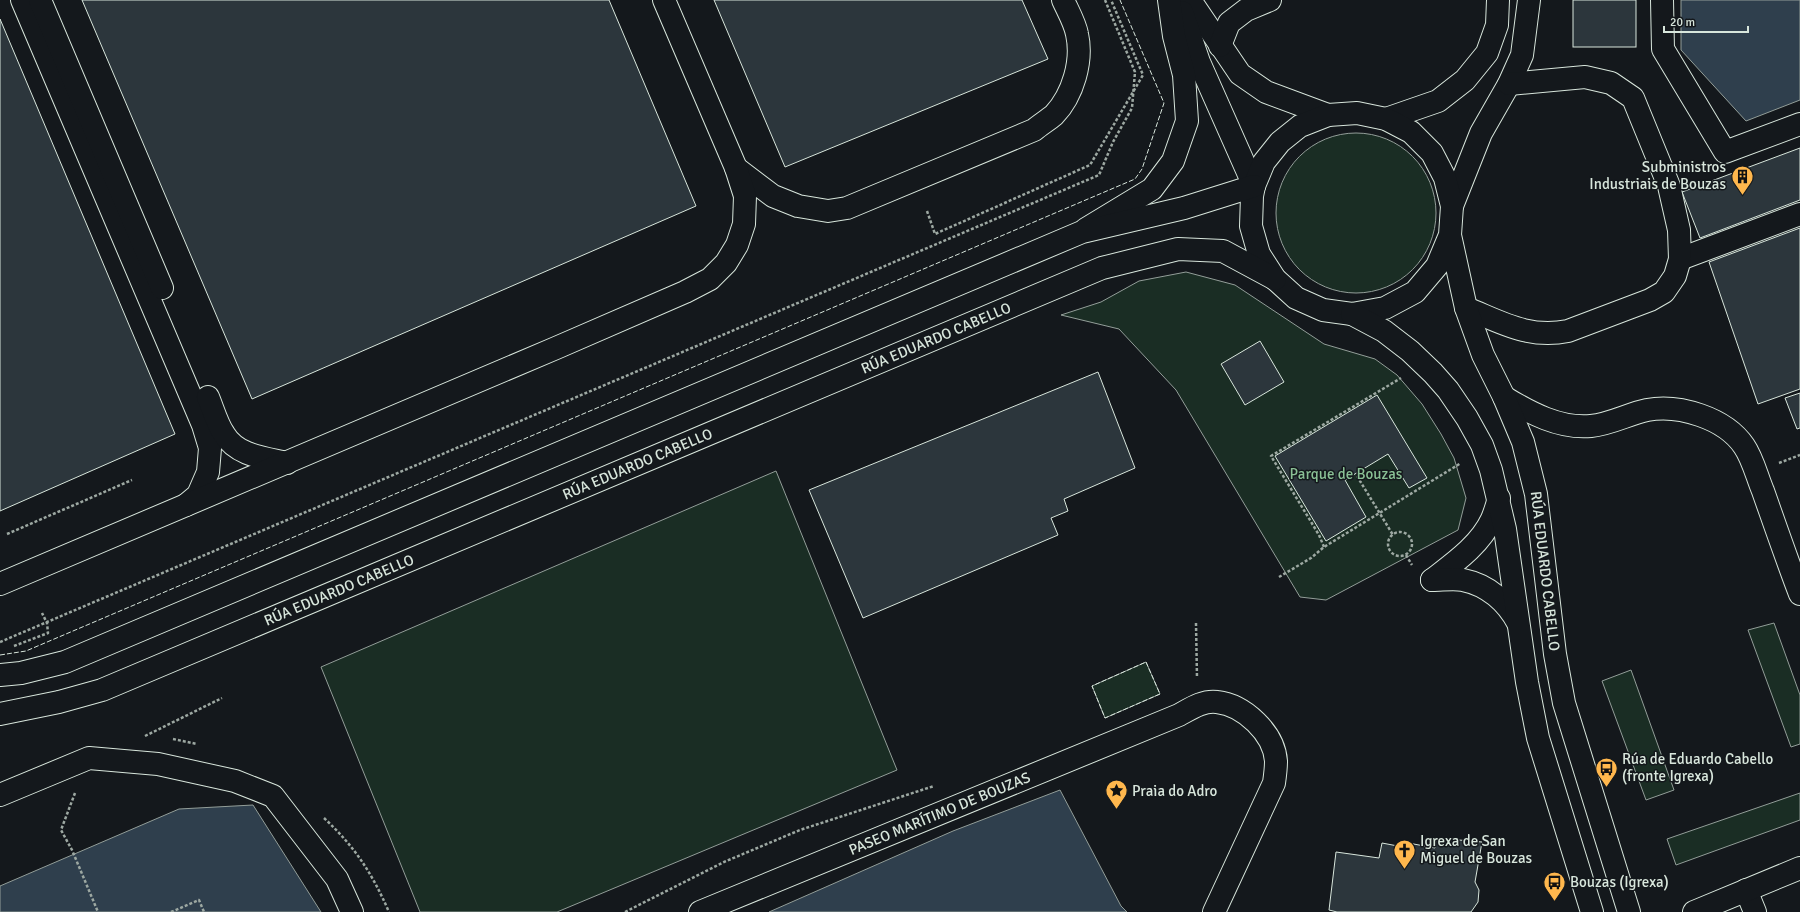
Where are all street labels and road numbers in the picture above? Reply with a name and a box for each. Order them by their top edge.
street label: RÚA EDUARDO CABELLO [858,298,1014,378]
street label: RÚA EDUARDO CABELLO [560,424,715,504]
street label: RÚA EDUARDO CABELLO [1527,490,1564,652]
street label: RÚA EDUARDO CABELLO [261,550,417,630]
street label: PASEO MARÍTIMO DE BOUZAS [846,768,1033,859]

